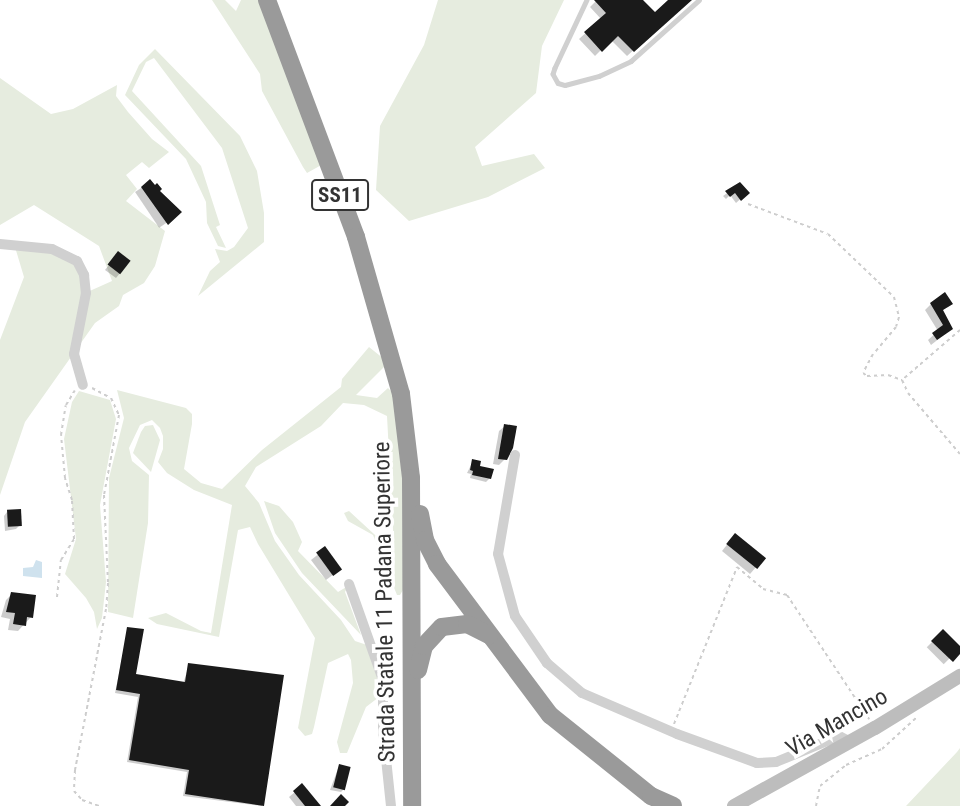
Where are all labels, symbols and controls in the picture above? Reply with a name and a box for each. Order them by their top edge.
road number: SS11 [310,178,370,212]
street label: Strada Statale 11 Padana Superiore [368,441,402,763]
street label: Via Mancino [781,683,893,763]

